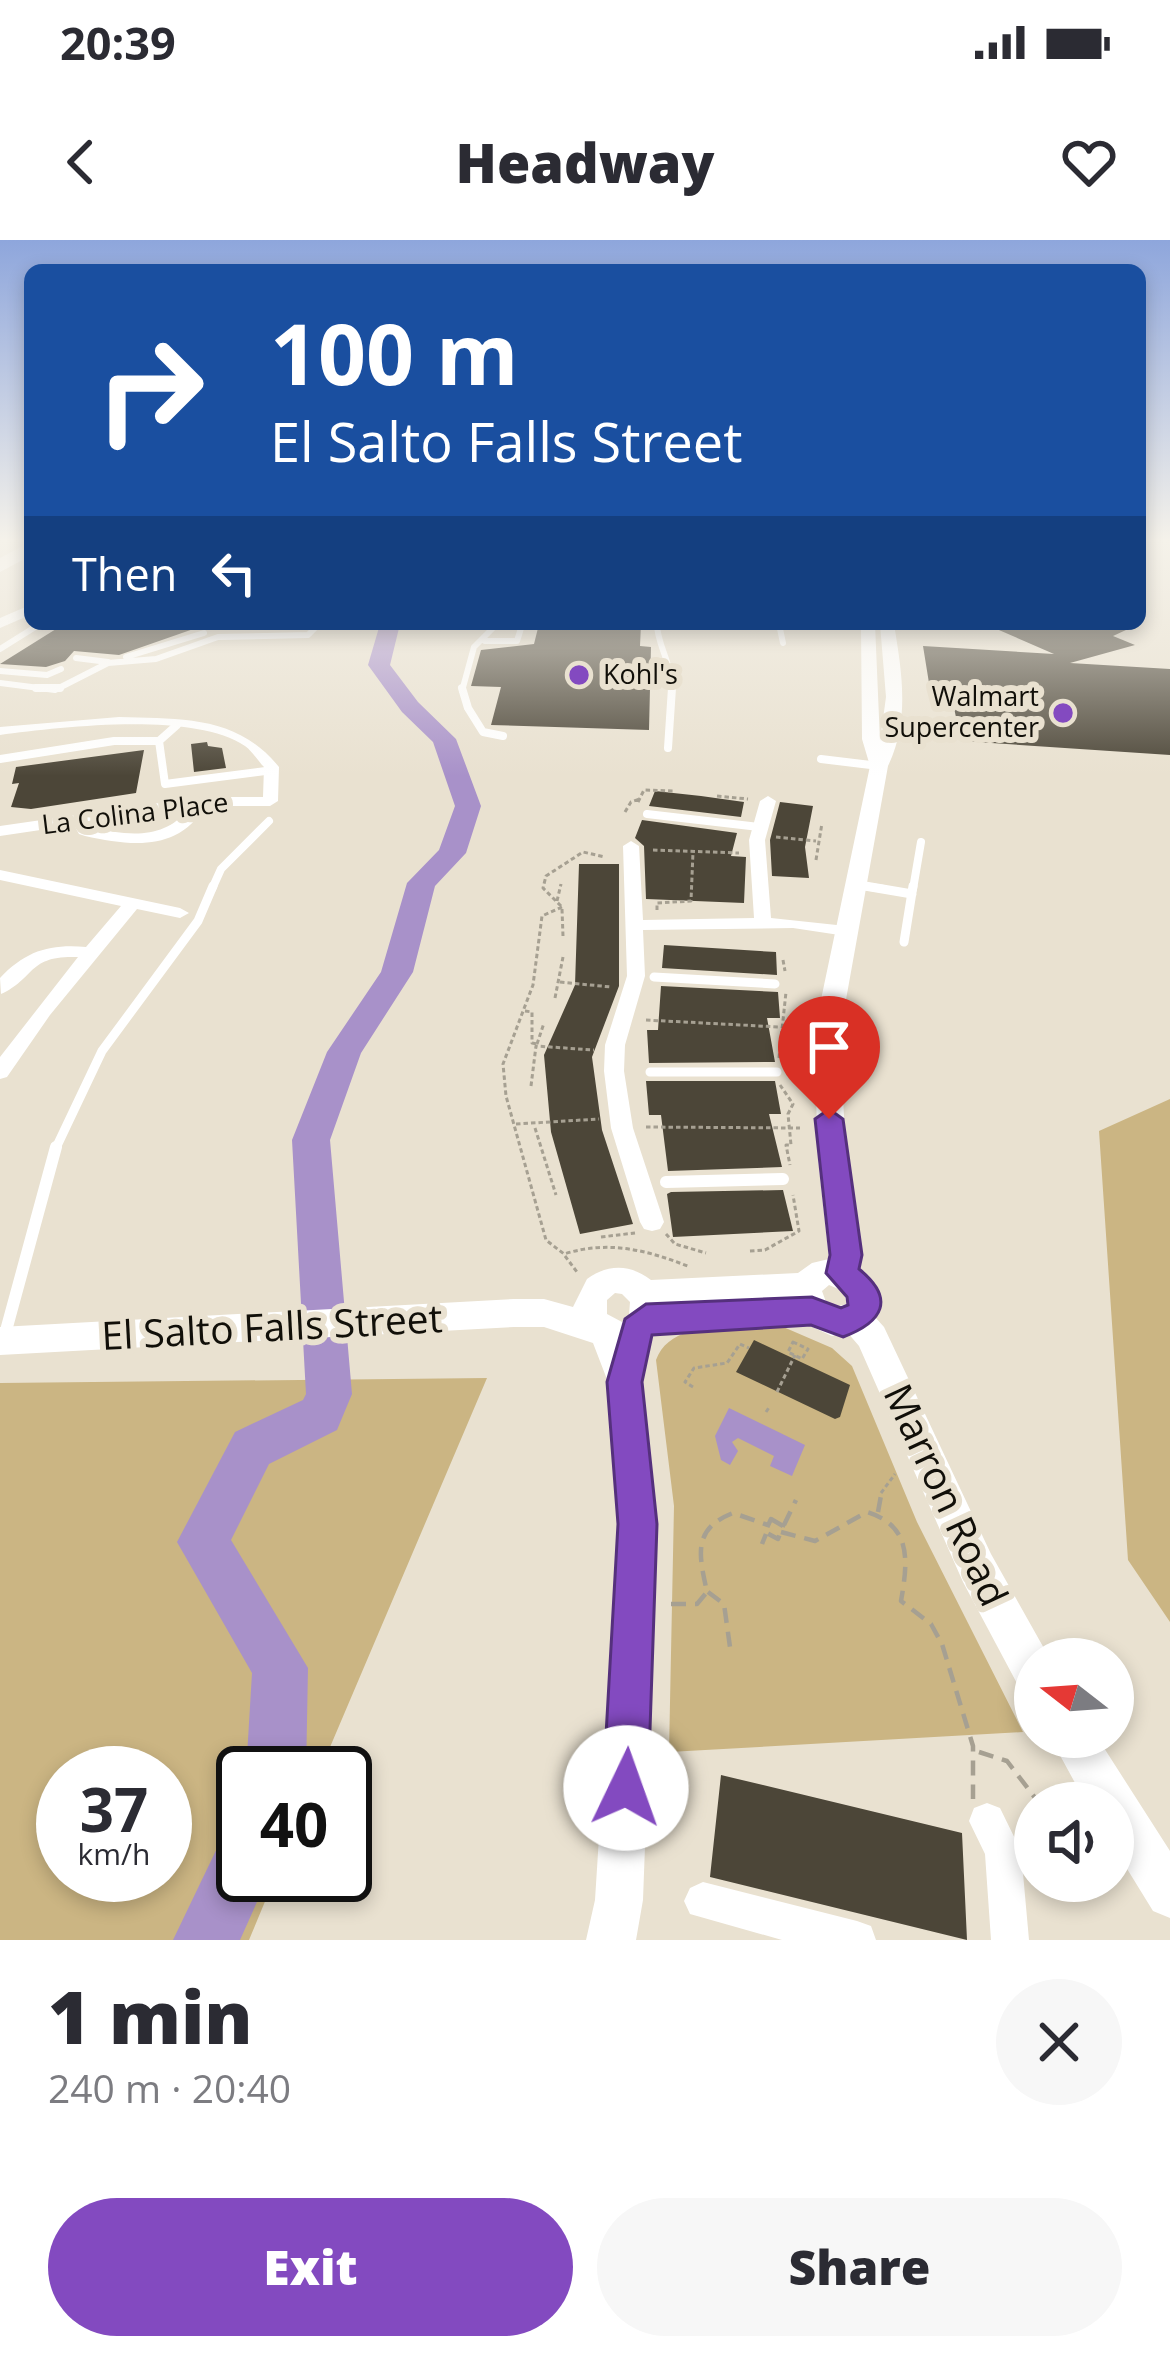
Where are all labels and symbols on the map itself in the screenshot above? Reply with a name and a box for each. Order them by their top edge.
place label: Kohl's [603,655,678,692]
marker: Kohl's [566,662,592,688]
place label: Walmart Supercenter [884,677,1039,745]
marker: Walmart Supercenter [1050,700,1076,726]
street label: La Colina Place [39,783,230,842]
pin [778,996,880,1119]
street label: El Salto Falls Street [100,1290,444,1361]
street label: Marron Road [873,1375,1022,1614]
north arrow [1014,1638,1134,1758]
position arrow [563,1725,689,1851]
speed limit sign: 40 [216,1746,372,1902]

